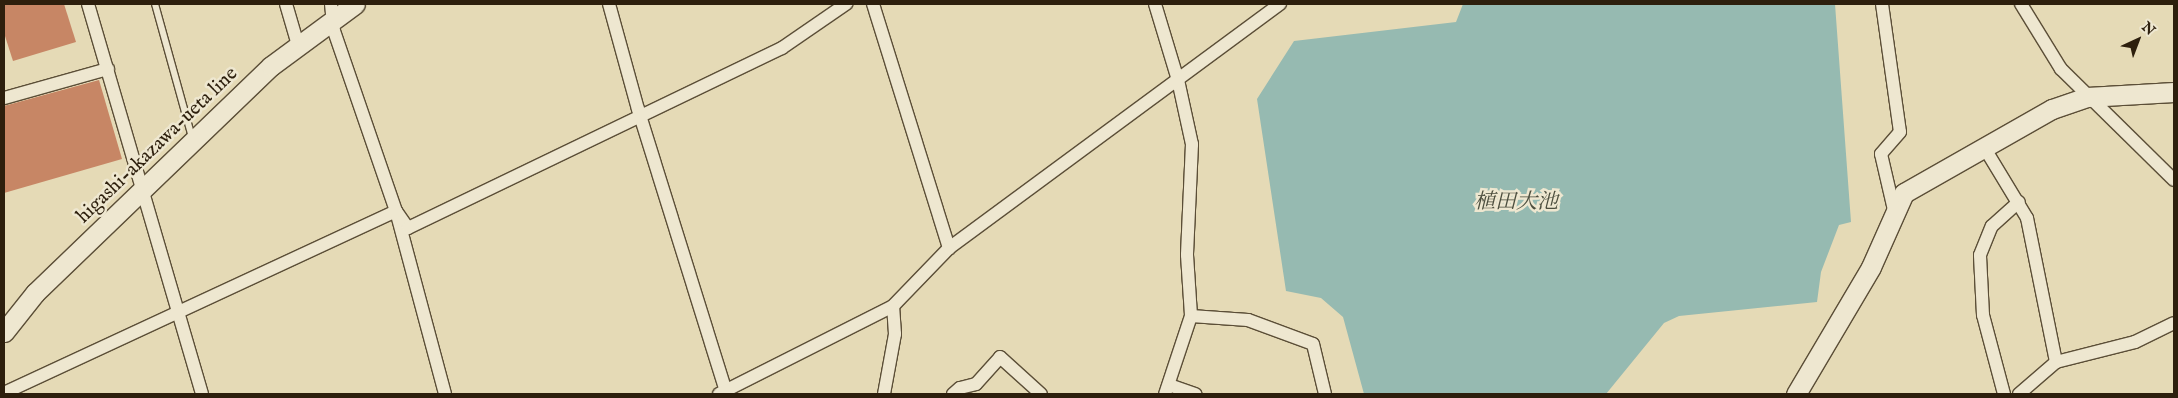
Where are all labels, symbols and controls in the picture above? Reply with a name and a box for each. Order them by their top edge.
north arrow [2113,15,2163,65]
text: N [2138,18,2159,40]
street label: higashi-akazawa-ueta line [71,62,243,228]
water label: 植田大池 [1474,190,1558,216]

